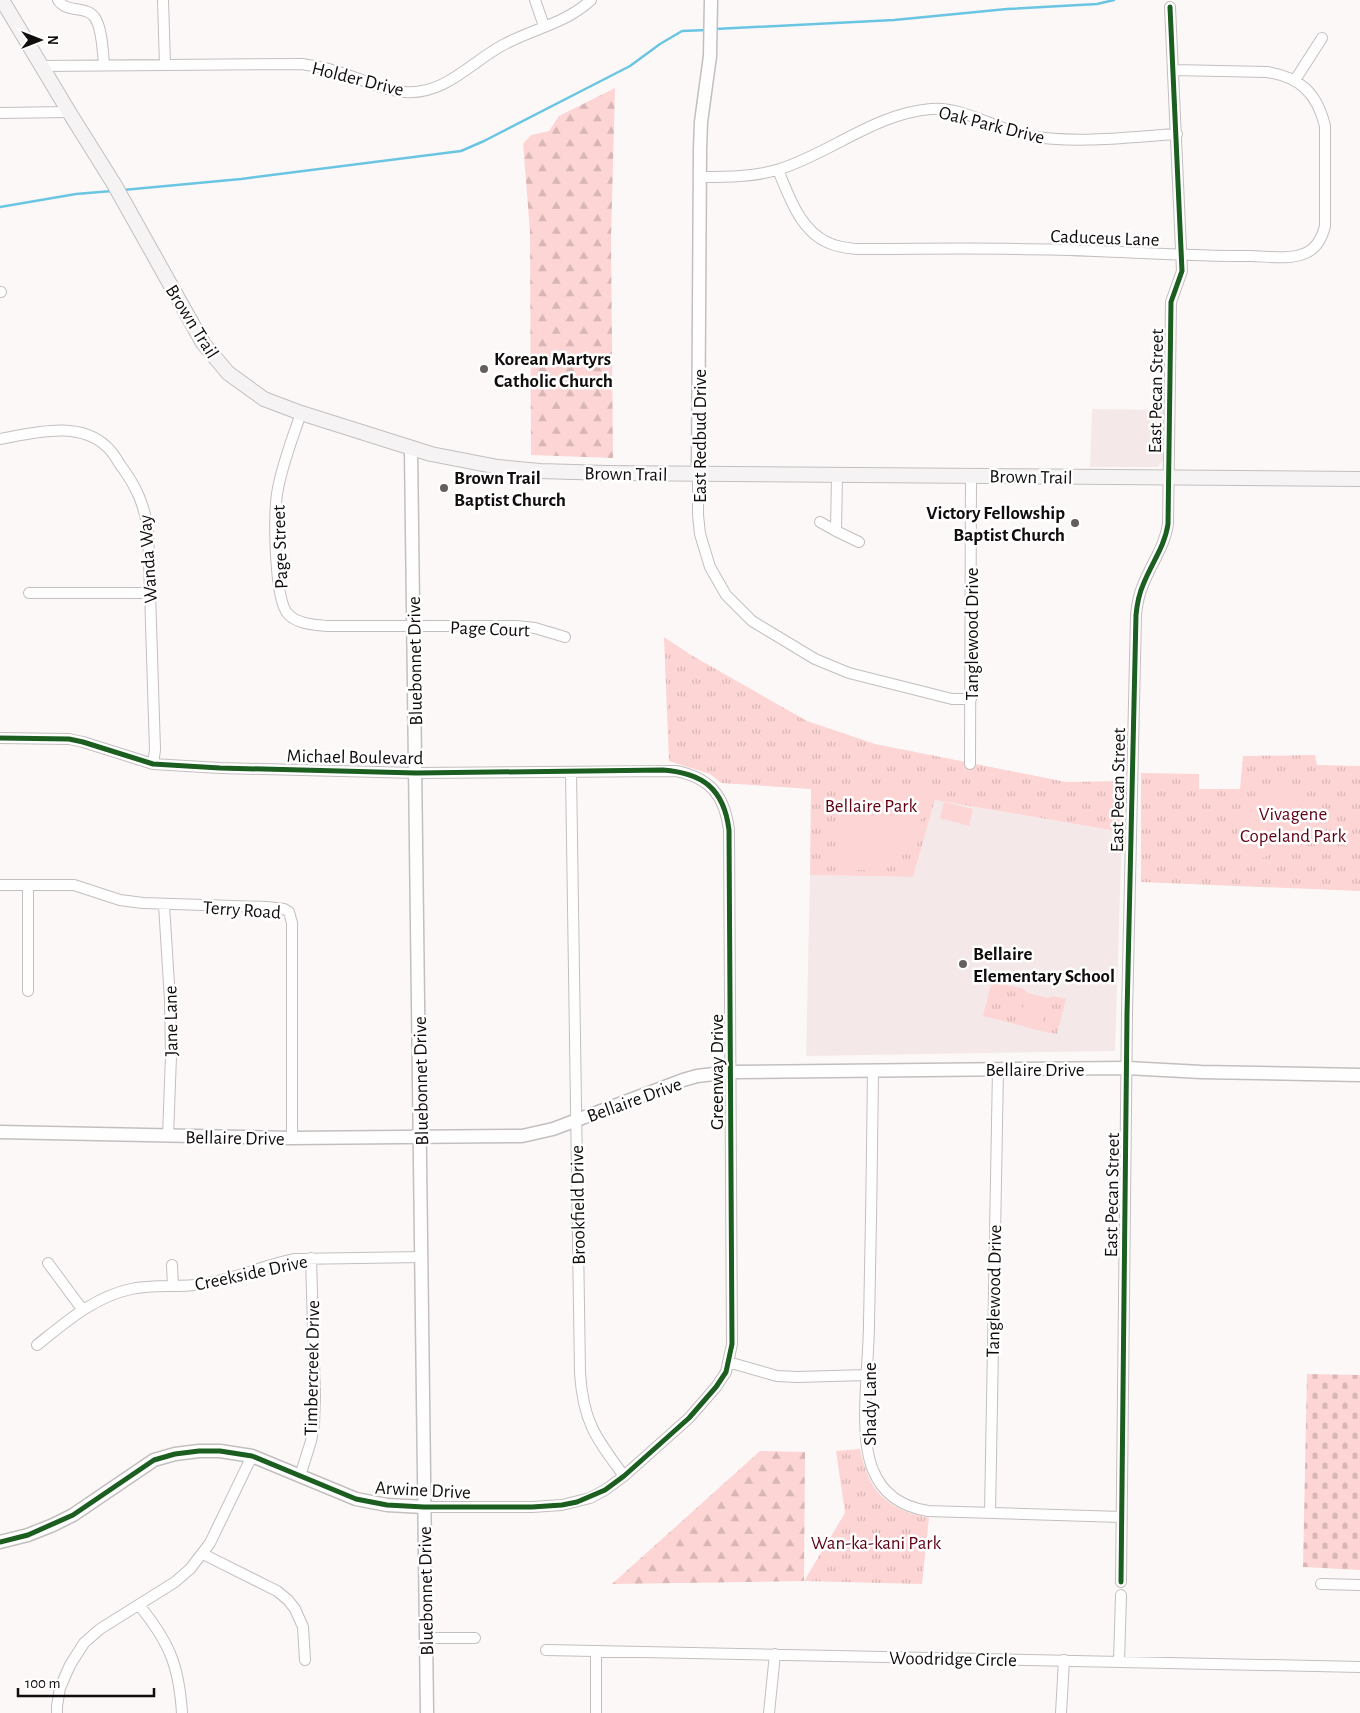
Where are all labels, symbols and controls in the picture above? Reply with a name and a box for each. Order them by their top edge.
north arrow [15,15,65,65]
text: N [45,35,59,45]
street label: Holder Drive [310,59,406,100]
street label: Oak Park Drive [937,103,1046,148]
street label: Caduceus Lane [1050,227,1160,250]
street label: Brown Trail [162,282,222,362]
street label: East Pecan Street [1146,328,1167,454]
place label: Korean Martyrs Catholic Church [494,350,613,391]
marker: Korean Martyrs Catholic Church [478,363,490,375]
street label: East Redbud Drive [691,369,710,503]
street label: Brown Trail [584,464,668,485]
street label: Brown Trail [989,467,1073,488]
place label: Brown Trail Baptist Church [454,469,566,510]
marker: Brown Trail Baptist Church [438,482,450,494]
place label: Victory Fellowship Baptist Church [926,504,1065,545]
street label: Page Street [270,505,291,589]
street label: Wanda Way [136,514,161,604]
marker: Victory Fellowship Baptist Church [1069,517,1081,529]
street label: Tanglewood Drive [963,568,982,700]
street label: Bluebonnet Drive [405,596,426,726]
street label: Page Court [450,619,530,640]
street label: East Pecan Street [1108,727,1129,853]
street label: Michael Boulevard [286,747,424,768]
park label: Bellaire Park [825,797,918,816]
park label: Vivagene Copeland Park [1240,805,1346,846]
street label: Terry Road [202,898,282,923]
place label: Bellaire Elementary School [973,945,1115,986]
marker: Bellaire Elementary School [957,958,969,970]
street label: Jane Lane [161,985,182,1057]
street label: Greenway Drive [708,1014,727,1130]
street label: Bluebonnet Drive [411,1016,432,1146]
street label: Bellaire Drive [985,1061,1085,1080]
street label: Bellaire Drive [585,1075,684,1126]
street label: Bellaire Drive [185,1128,285,1149]
street label: East Pecan Street [1102,1132,1123,1258]
street label: Brookfield Drive [568,1145,589,1265]
street label: Tanglewood Drive [984,1224,1005,1358]
street label: Creekside Drive [193,1252,309,1295]
street label: Timbercreek Drive [302,1300,323,1436]
street label: Shady Lane [861,1362,880,1446]
street label: Arwine Drive [375,1479,471,1502]
street label: Bluebonnet Drive [416,1526,437,1656]
park label: Wan-ka-kani Park [811,1534,941,1553]
street label: Woodridge Circle [889,1649,1017,1670]
scale bar [18,1666,154,1698]
text: 100 m [25,1676,60,1691]

